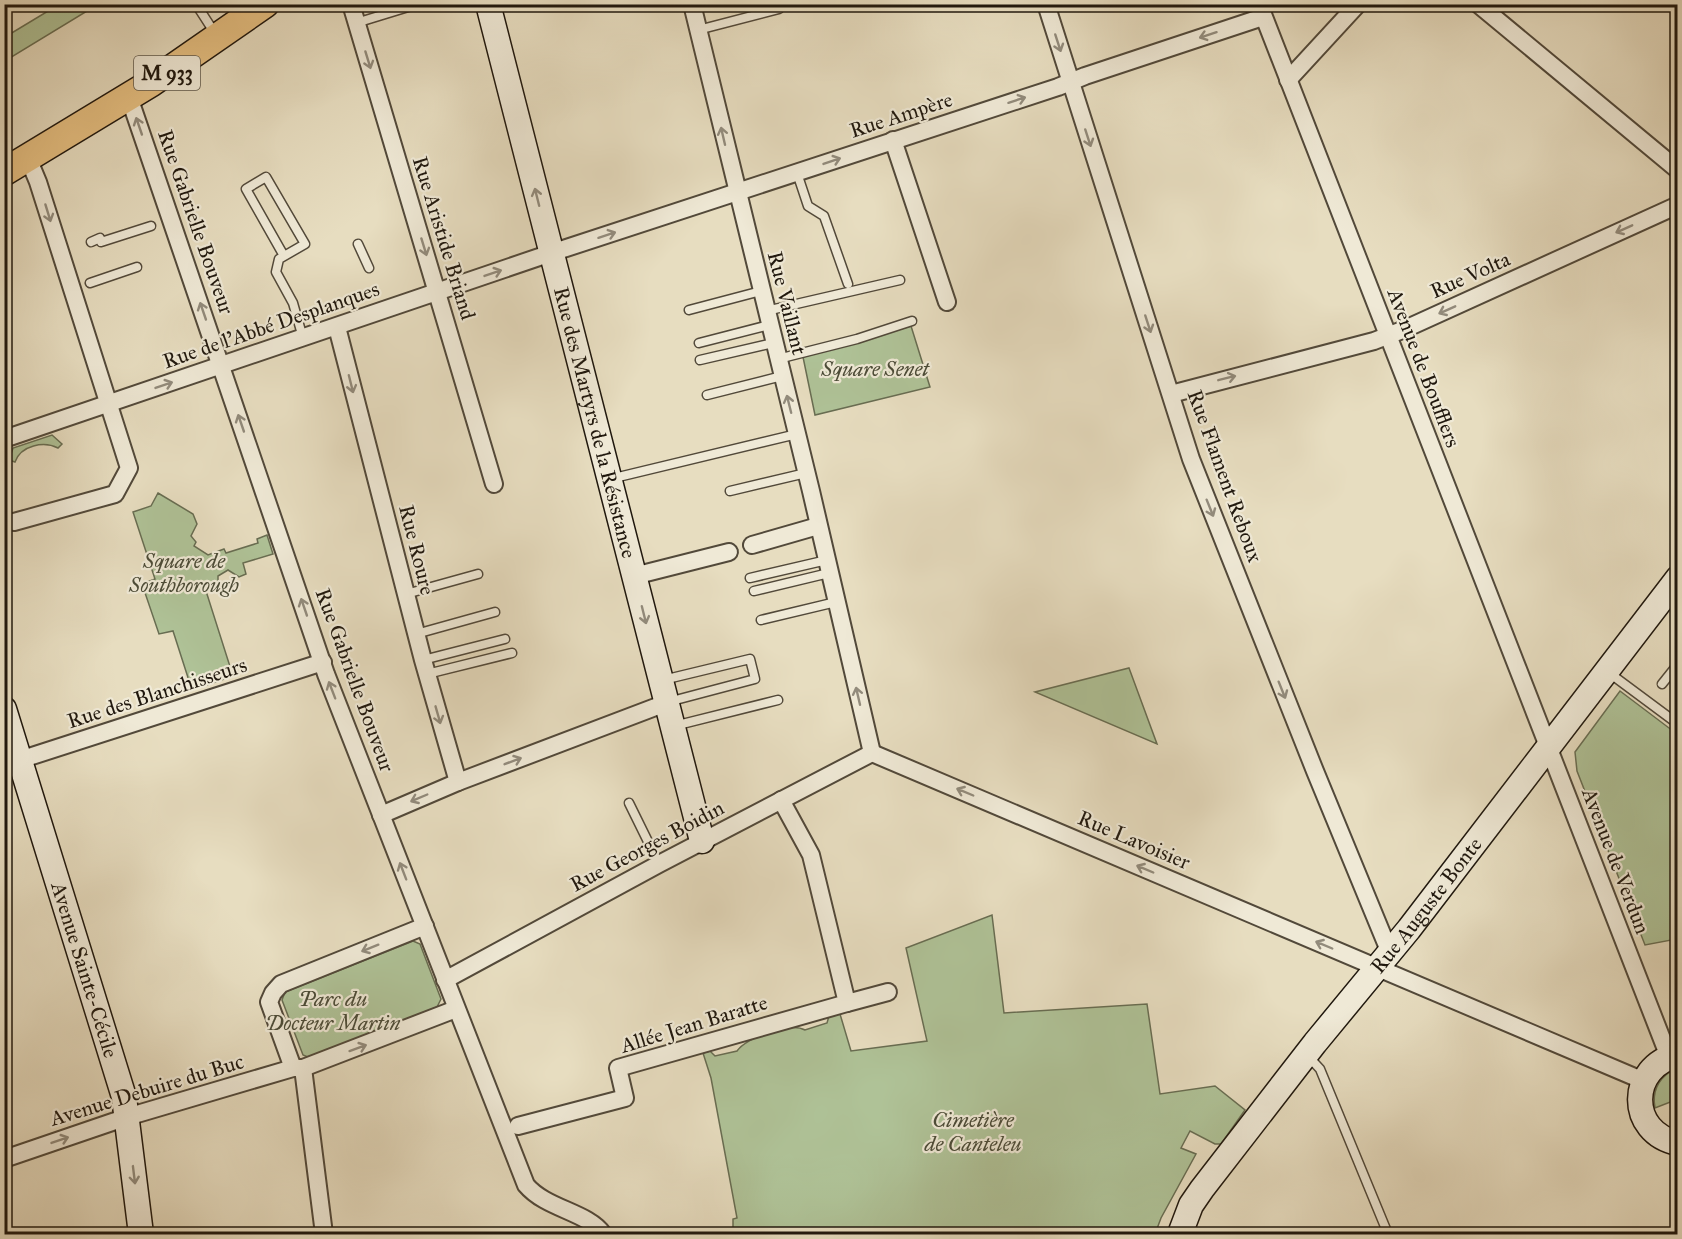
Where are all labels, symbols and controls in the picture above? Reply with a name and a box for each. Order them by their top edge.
one-way arrow [1199,31,1218,42]
one-way arrow [1053,33,1064,52]
one-way arrow [363,51,374,70]
road number: M 933 [134,56,200,90]
street label: Rue Ampère [846,86,956,144]
one-way arrow [1007,94,1026,105]
one-way arrow [133,117,144,136]
street label: Rue Gabrielle Bouveur [152,126,240,318]
one-way arrow [716,127,728,146]
one-way arrow [1083,128,1094,147]
street label: Rue Aristide Briand [407,153,481,323]
one-way arrow [822,155,841,166]
one-way arrow [531,187,542,206]
one-way arrow [43,203,54,222]
one-way arrow [1616,224,1634,236]
one-way arrow [597,229,616,240]
one-way arrow [419,237,430,256]
street label: Rue Volta [1426,246,1514,304]
street label: Rue Vaillant [762,249,813,358]
one-way arrow [483,267,502,278]
street label: Rue de l'Abbé Desplanques [159,276,383,374]
street label: Rue des Martyrs de la Résistance [548,284,642,561]
street label: Avenue de Boufflers [1381,284,1466,451]
one-way arrow [196,302,207,321]
one-way arrow [1438,305,1456,317]
one-way arrow [1143,314,1154,333]
park label: Square Senet [820,356,930,382]
one-way arrow [1217,372,1236,384]
one-way arrow [346,374,358,393]
one-way arrow [154,379,173,390]
street label: Rue Flament Reboux [1182,386,1269,566]
one-way arrow [783,395,795,414]
one-way arrow [235,413,246,432]
one-way arrow [1205,499,1216,517]
street label: Rue Roure [393,502,441,598]
park label: Square de Southborough [128,548,239,598]
street label: Rue Gabrielle Bouveur [310,585,400,776]
one-way arrow [297,598,308,617]
one-way arrow [638,605,650,624]
street label: Rue des Blanchisseurs [64,652,250,734]
one-way arrow [1277,680,1288,698]
one-way arrow [326,681,337,700]
one-way arrow [852,687,864,706]
one-way arrow [433,705,444,724]
one-way arrow [503,755,521,766]
street label: Avenue de Verdun [1576,783,1656,938]
one-way arrow [956,786,974,797]
one-way arrow [411,793,429,804]
street label: Rue Georges Boidin [566,795,728,897]
street label: Rue Lavoisier [1074,805,1194,875]
street label: Rue Auguste Bonte [1365,832,1488,979]
one-way arrow [397,863,408,881]
one-way arrow [1136,863,1154,874]
street label: Avenue Sainte-Cécile [45,878,124,1061]
one-way arrow [1315,939,1334,950]
one-way arrow [361,943,380,954]
park label: Parc du Docteur Martin [265,986,401,1036]
street label: Allée Jean Baratte [616,989,771,1059]
one-way arrow [348,1041,367,1052]
street label: Avenue Debuire du Buc [46,1048,247,1132]
park label: Cimetière de Canteleu [924,1107,1021,1157]
one-way arrow [50,1134,69,1145]
one-way arrow [128,1165,139,1185]

